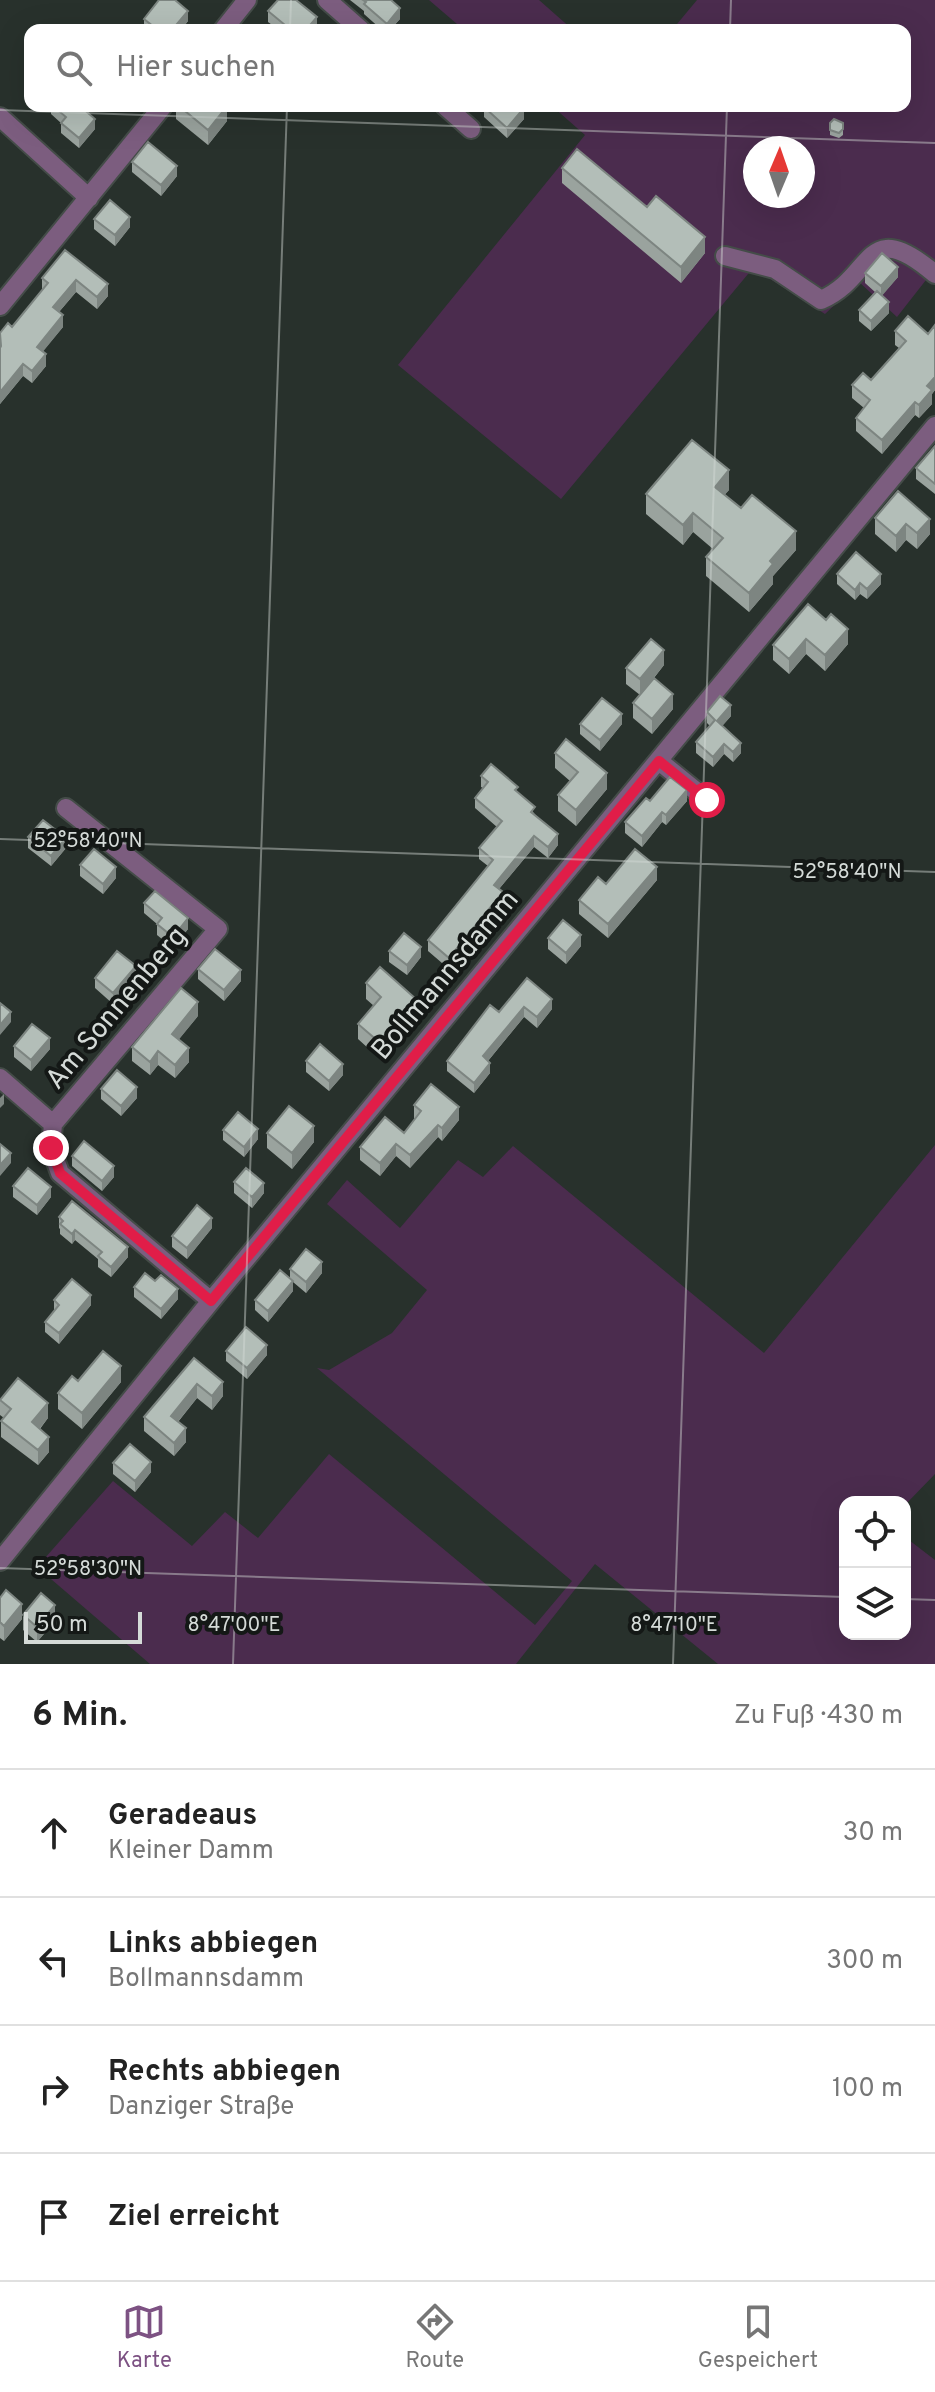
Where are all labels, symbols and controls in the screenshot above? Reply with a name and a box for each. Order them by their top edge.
search box [24,24,911,112]
icon: search [52,46,96,90]
text: Hier suchen [116,50,276,87]
north arrow [743,136,815,208]
route start [689,782,725,818]
text: 52°58'40"N [33,829,143,855]
text: 52°58'40"N [792,860,902,886]
street label: Bollmannsdamm [365,883,528,1068]
street label: Am Sonnenberg [39,920,196,1098]
route end [33,1130,69,1166]
map controls [839,1496,911,1640]
button: locate [839,1496,911,1568]
text: 52°58'30"N [34,1557,142,1583]
button: layers [839,1568,911,1640]
scale bar [24,1608,142,1644]
text: 50 m [36,1612,88,1639]
text: 8°47'00"E [188,1613,280,1639]
text: 8°47'10"E [630,1613,718,1639]
text: 6 Min. [32,1695,127,1738]
text: Zu Fuß · 430 m [734,1700,903,1733]
text: Geradeaus [108,1798,257,1835]
icon: ahead [32,1811,76,1855]
text: 30 m [843,1817,903,1850]
text: Kleiner Damm [108,1835,274,1868]
text: Links abbiegen [108,1926,318,1963]
icon: left [32,1939,76,1983]
text: 300 m [826,1945,903,1978]
text: Bollmannsdamm [108,1963,304,1996]
text: Rechts abbiegen [108,2054,341,2091]
icon: right [32,2067,76,2111]
text: 100 m [832,2073,903,2106]
text: Danziger Straße [108,2091,294,2124]
icon: arrive [32,2195,76,2239]
text: Ziel erreicht [108,2199,280,2236]
tab: Karte [117,2300,172,2375]
tab: Route [405,2300,464,2375]
tab: Gespeichert [698,2300,818,2375]

